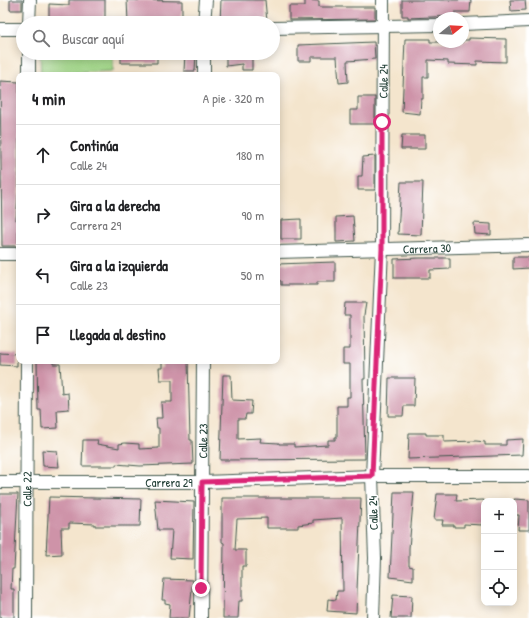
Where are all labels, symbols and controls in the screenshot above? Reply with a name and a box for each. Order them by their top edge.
north arrow [433,12,469,48]
search box [16,16,280,60]
icon: search [30,27,52,49]
text: Buscar aquí [62,28,125,49]
street label: Calle 24 [374,64,391,98]
text: 4 min [32,87,65,110]
text: A pie · 320 m [203,89,264,107]
route start [373,113,391,131]
text: Continúa [70,135,118,156]
icon: ahead [32,144,54,166]
text: 180 m [236,146,264,164]
text: Calle 24 [70,156,107,174]
text: Gira a la derecha [70,195,160,216]
icon: right [32,204,54,226]
text: 90 m [242,206,264,224]
text: Carrera 29 [70,216,121,234]
street label: Carrera 30 [403,239,451,257]
text: Gira a la izquierda [70,255,168,276]
icon: left [32,264,54,286]
text: 50 m [241,266,264,284]
text: Calle 23 [70,276,108,294]
icon: arrive [32,324,54,346]
text: Llegada al destino [70,324,166,345]
street label: Calle 23 [194,423,211,459]
street label: Calle 22 [18,471,35,507]
street label: Carrera 29 [145,474,193,491]
street label: Calle 24 [364,495,382,530]
map controls [481,498,517,606]
button: + [481,498,517,534]
button: − [481,534,517,570]
button: locate [481,570,517,606]
route end [192,579,210,597]

